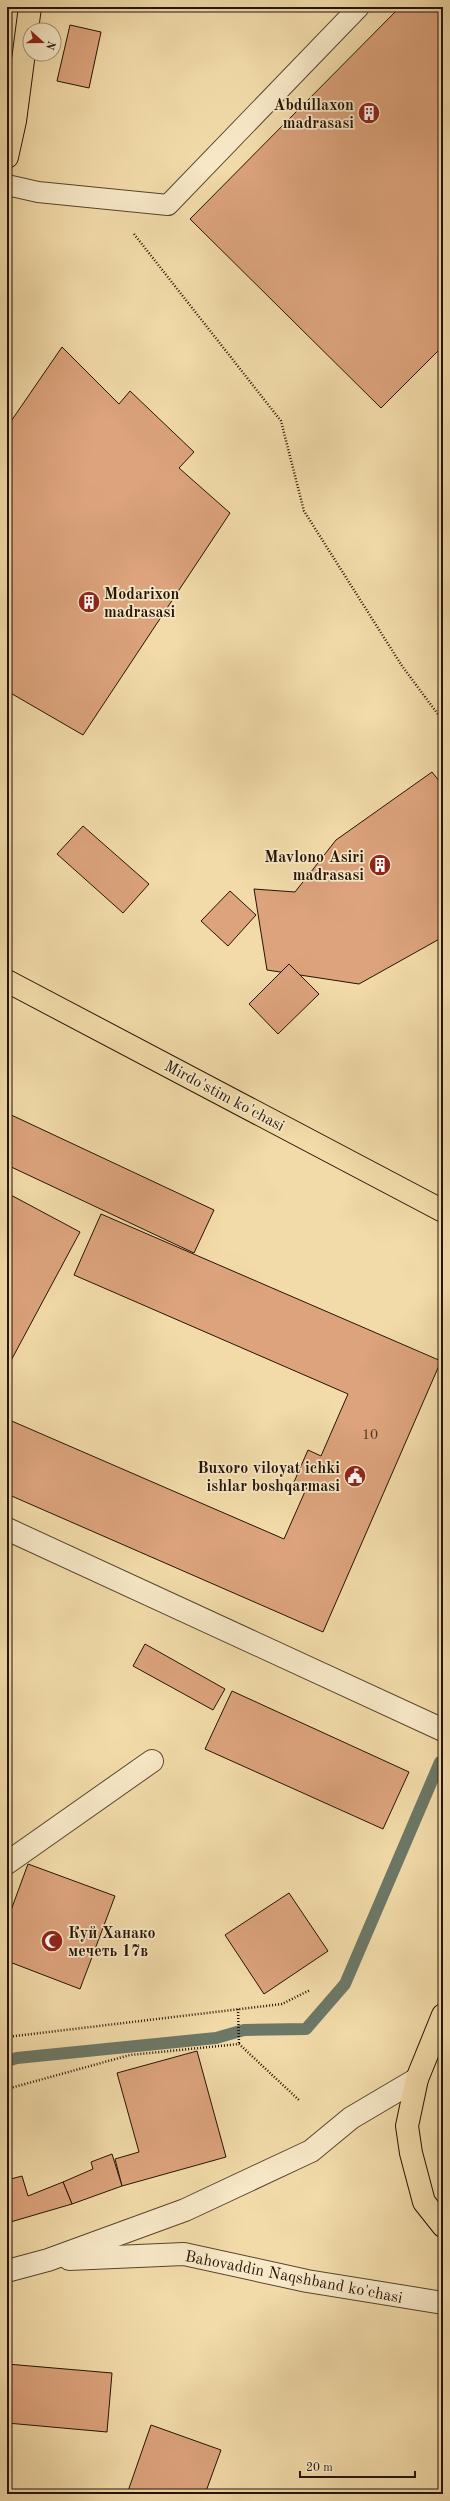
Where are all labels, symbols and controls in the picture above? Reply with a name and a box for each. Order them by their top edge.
north arrow [22,22,62,62]
text: N [43,39,57,51]
place label: Abdullaxon madrasasi [273,98,354,132]
building icon: Abdullaxon madrasasi [356,100,382,126]
place label: Modarixon madrasasi [104,587,180,621]
building icon: Modarixon madrasasi [76,589,102,615]
place label: Mavlono Asiri madrasasi [264,850,364,884]
building icon: Mavlono Asiri madrasasi [367,852,393,878]
street label: Mirdo'stim ko'chasi [161,1058,287,1135]
house number: 10 [362,1428,378,1442]
place label: Buxoro viloyat ichki ishlar boshqarmasi [197,1461,340,1495]
public building icon: Buxoro viloyat ichki ishlar boshqarmasi [342,1463,368,1489]
place label: Куй Ханако мечеть 17в [68,1926,156,1960]
mosque icon: Куй Ханако мечеть 17в [39,1928,65,1954]
street label: Bahovaddin Naqshband ko'chasi [183,2249,404,2307]
scale bar [300,2453,415,2479]
text: 20 m [306,2462,333,2474]

